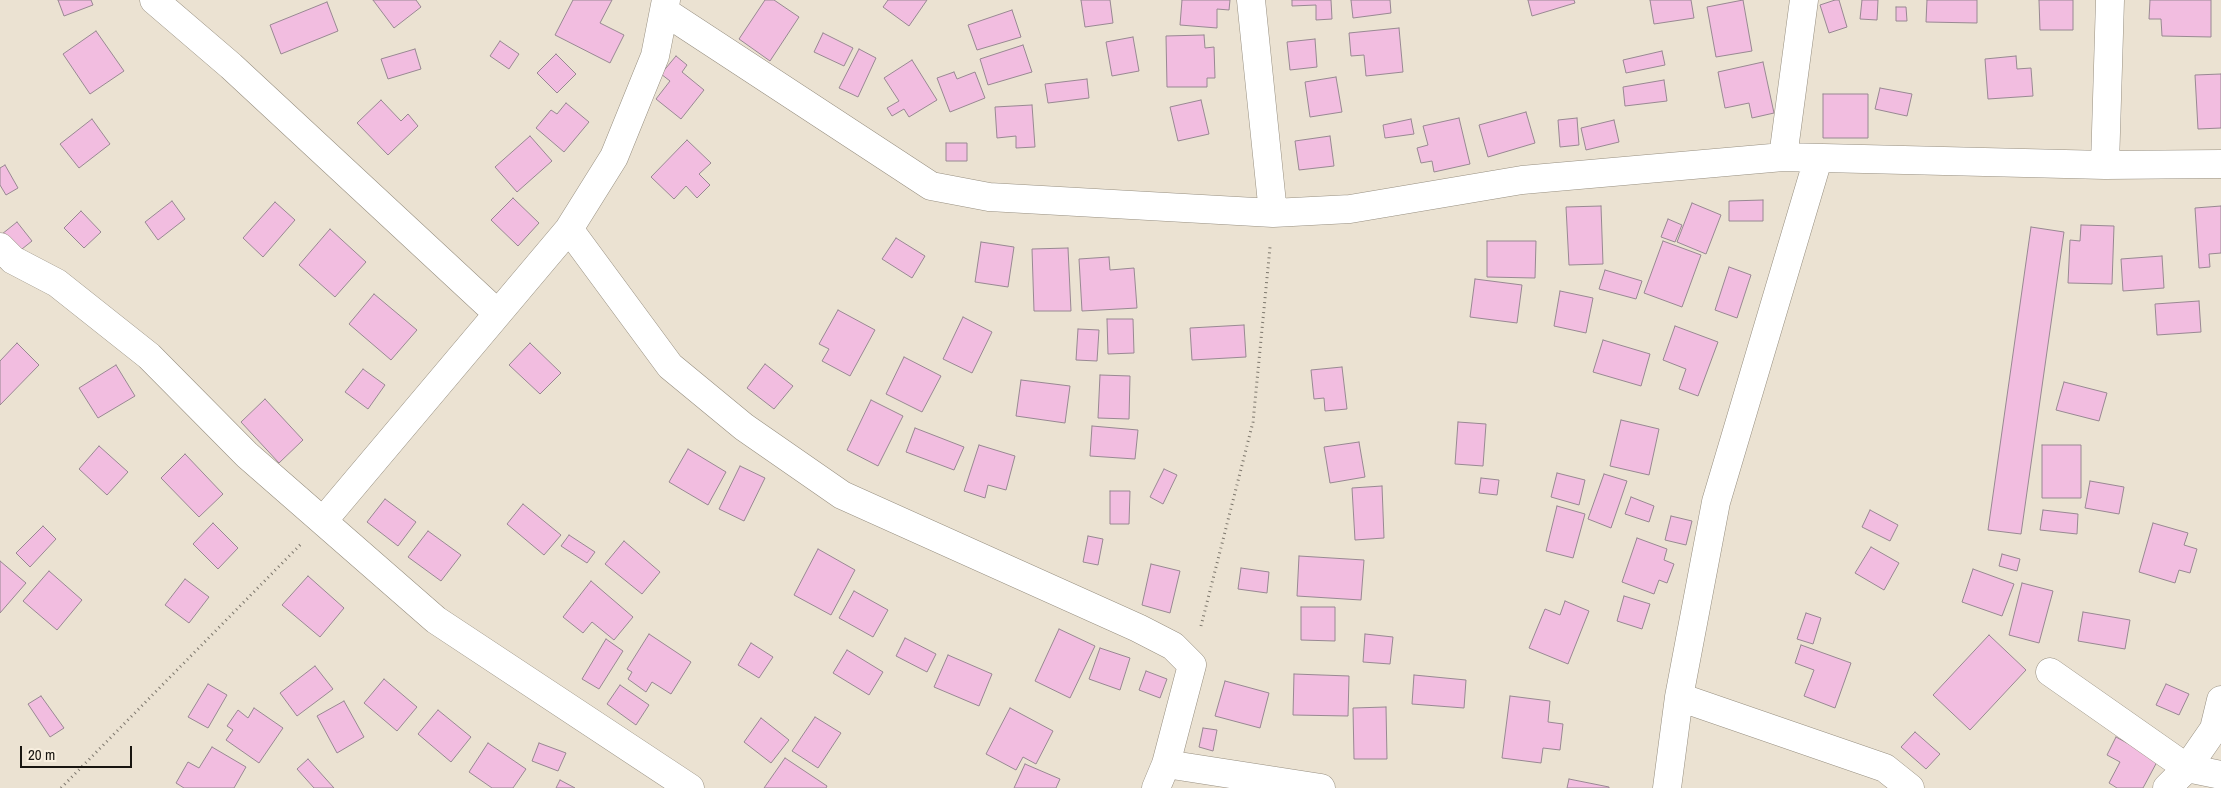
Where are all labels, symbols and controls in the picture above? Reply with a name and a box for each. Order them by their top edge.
scale bar [22,736,135,768]
text: 20 m [28,744,55,765]

